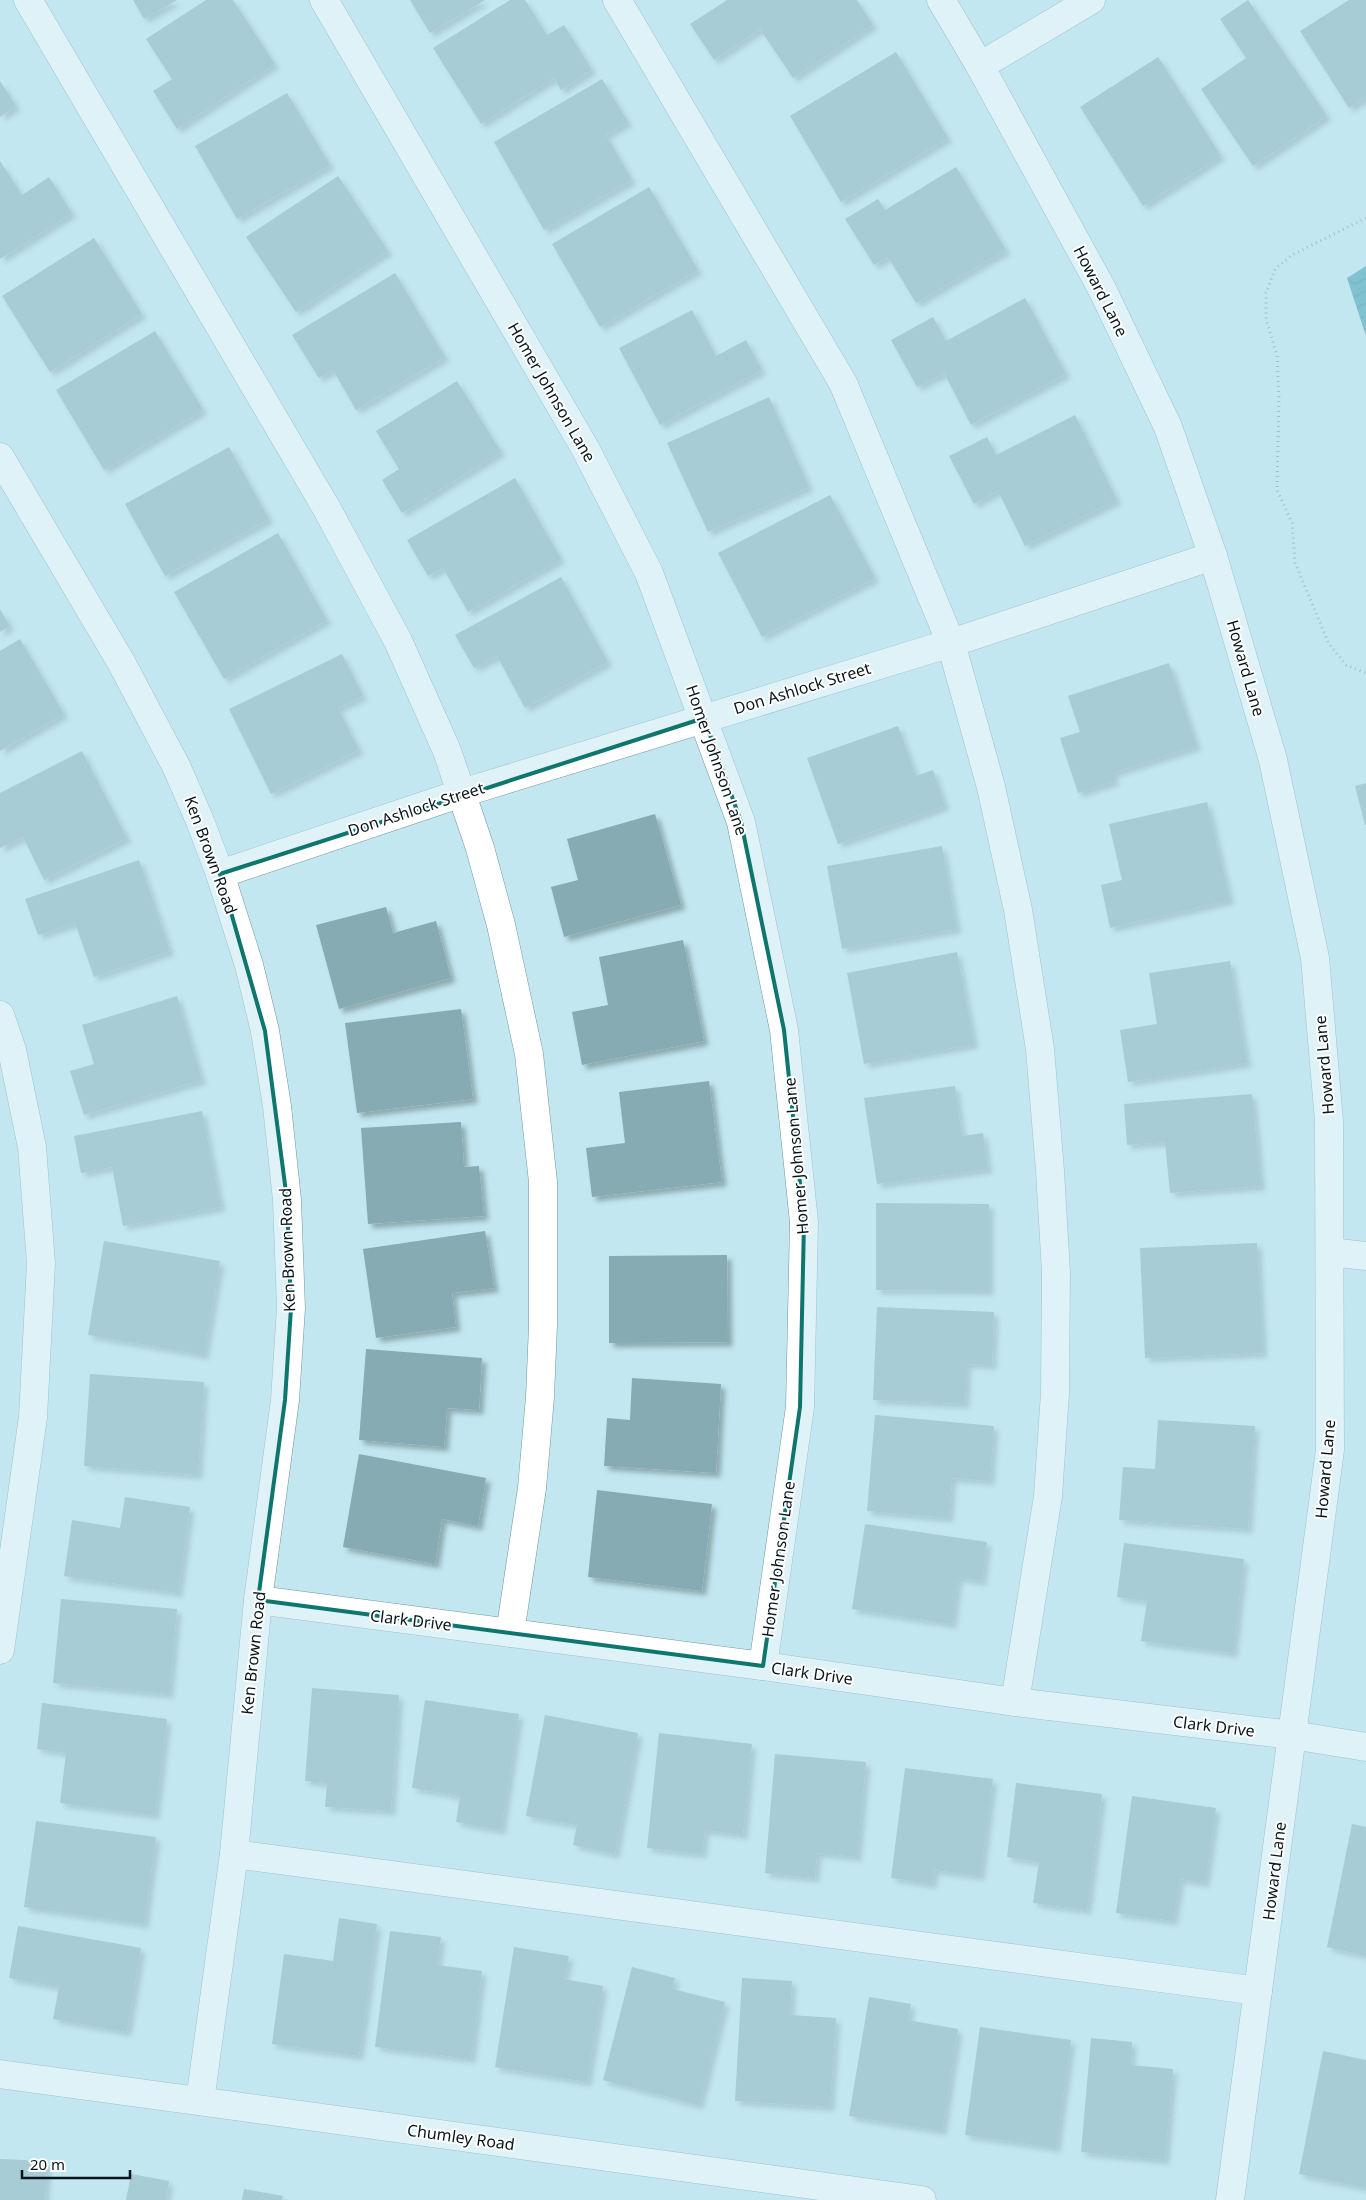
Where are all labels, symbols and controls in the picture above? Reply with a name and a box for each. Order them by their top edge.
street label: Howard Lane [1069,242,1133,340]
street label: Homer Johnson Lane [503,318,601,466]
street label: Howard Lane [1222,617,1270,719]
street label: Don Ashlock Street [731,657,873,719]
street label: Homer Johnson Lane [681,682,753,838]
street label: Don Ashlock Street [345,777,487,841]
street label: Ken Brown Road [179,793,243,917]
street label: Howard Lane [1309,1015,1339,1115]
street label: Homer Johnson Lane [778,1076,814,1236]
street label: Ken Brown Road [274,1188,300,1312]
street label: Howard Lane [1310,1419,1340,1519]
street label: Homer Johnson Lane [756,1479,800,1639]
street label: Ken Brown Road [236,1590,270,1716]
street label: Clark Drive [369,1604,453,1636]
street label: Clark Drive [770,1656,854,1690]
street label: Clark Drive [1172,1710,1256,1742]
street label: Howard Lane [1257,1820,1291,1922]
street label: Chumley Road [406,2119,516,2155]
scale bar [22,2148,130,2180]
text: 20 m [30,2154,65,2174]

